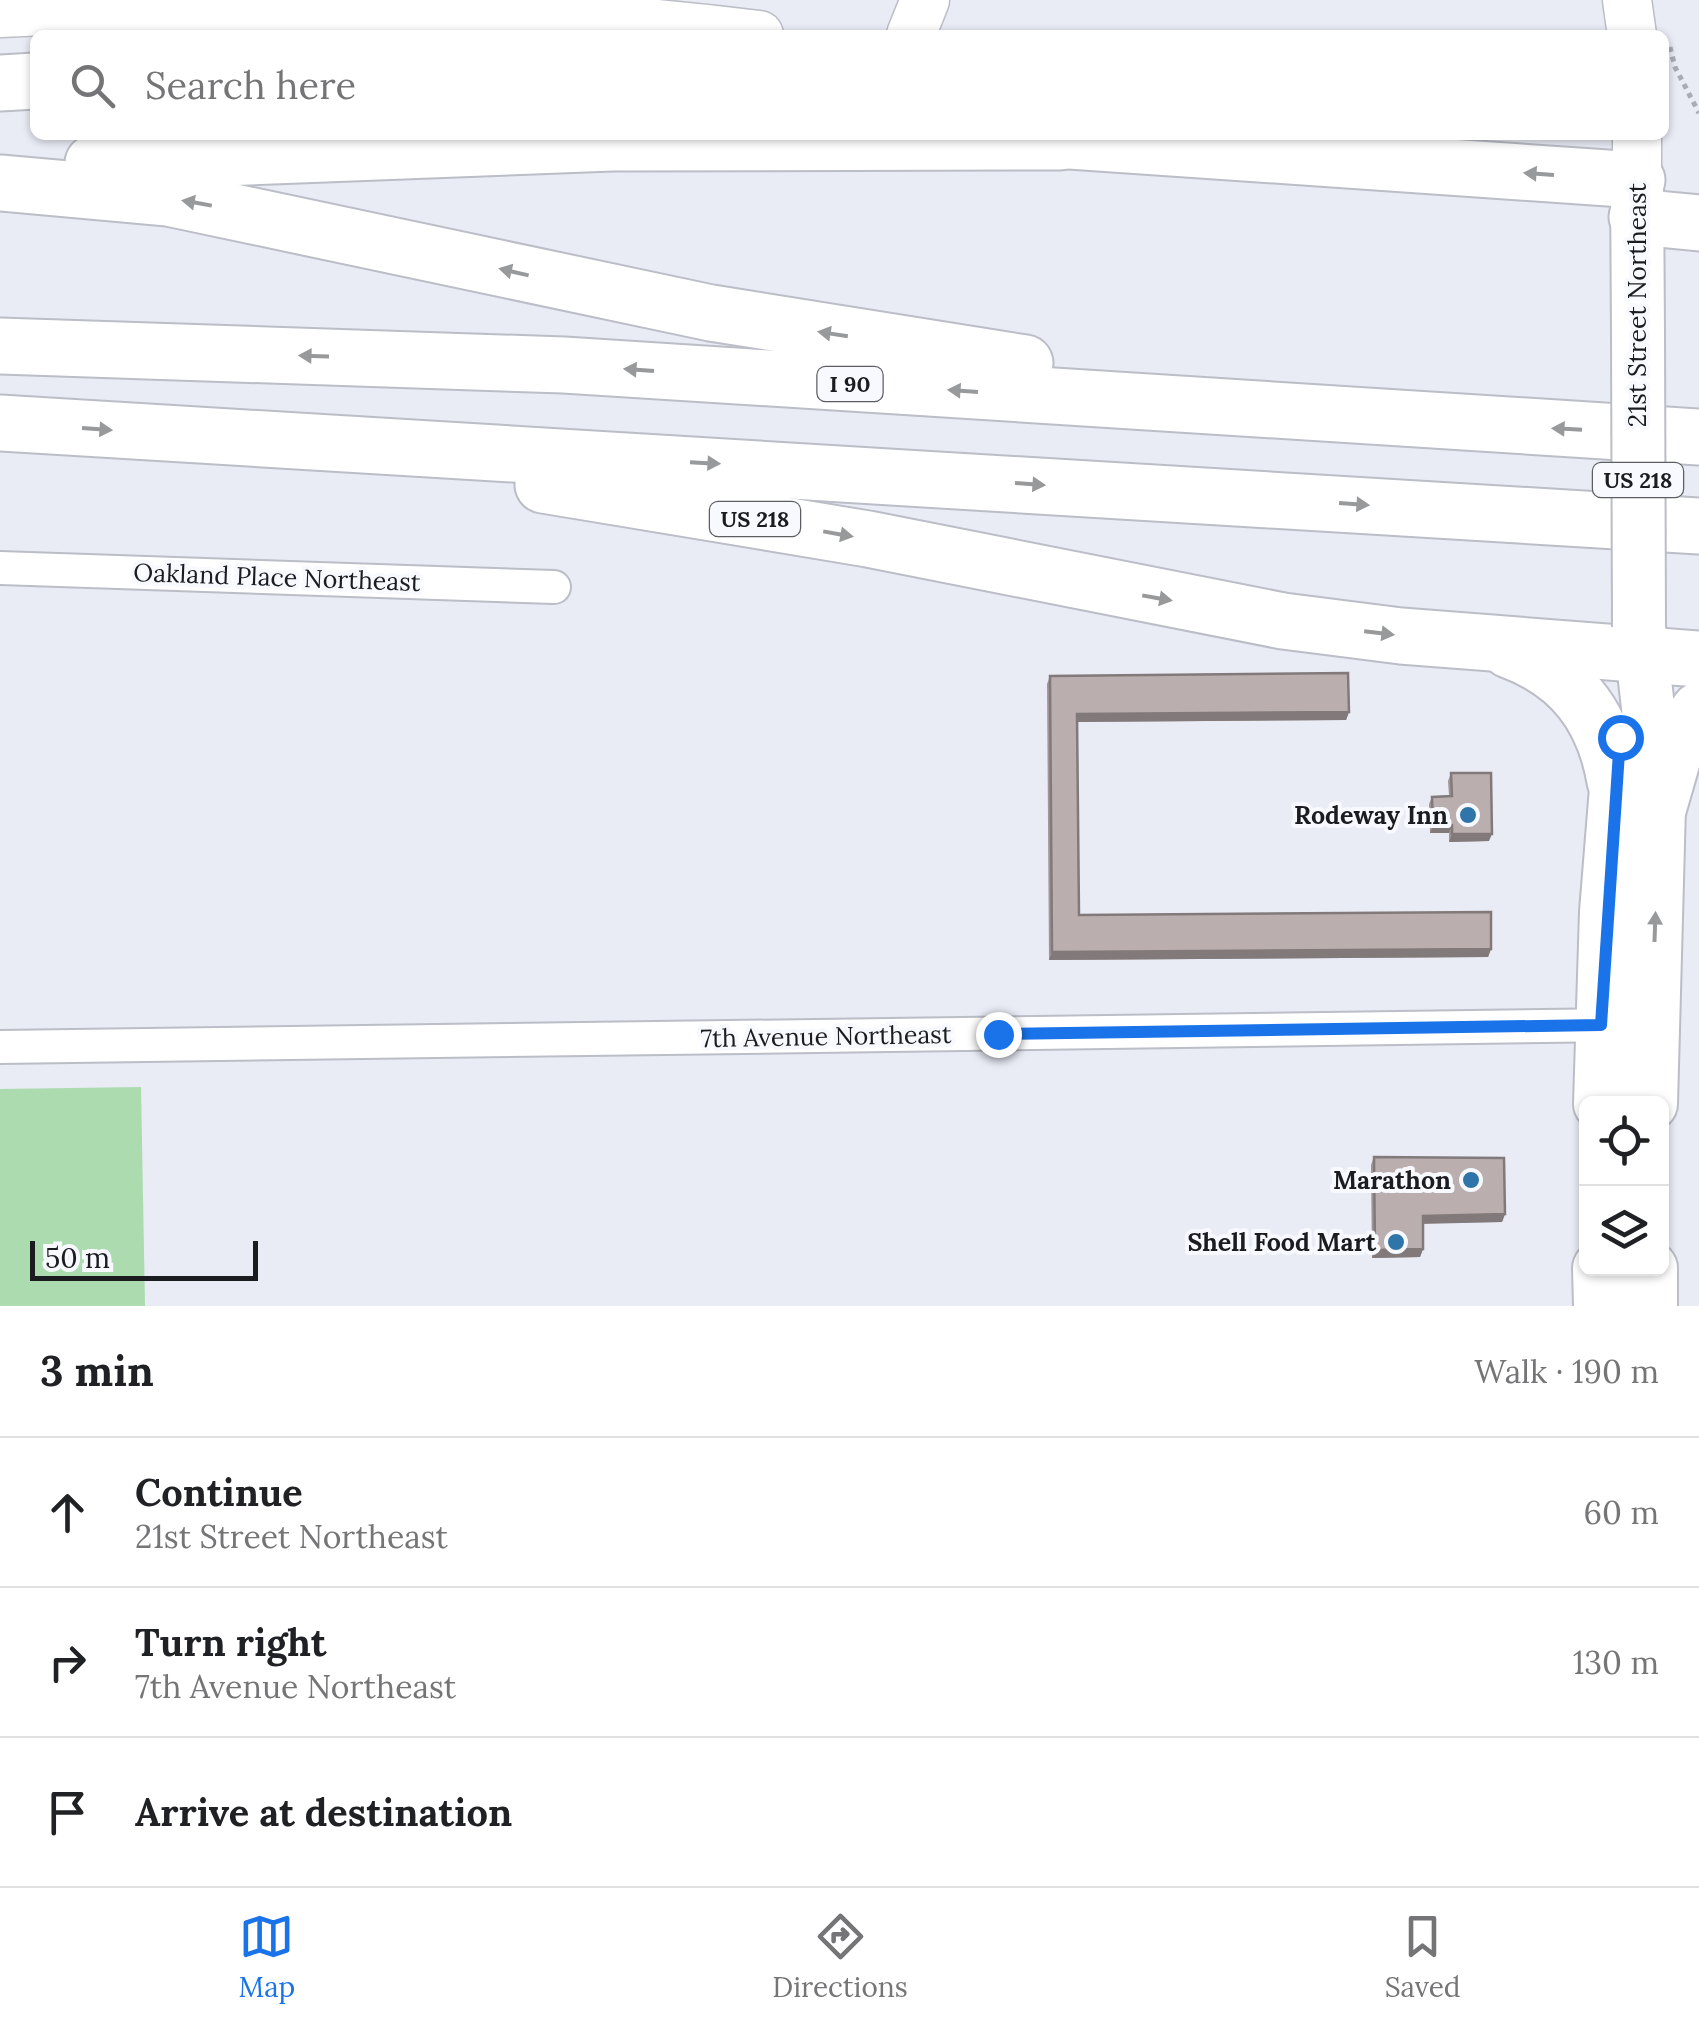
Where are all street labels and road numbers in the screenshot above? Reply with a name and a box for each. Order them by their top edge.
street label: 21st Street Northeast [1621,182,1653,427]
road number: I 90 [818,367,882,401]
road number: US 218 [1593,463,1683,497]
road number: US 218 [710,502,800,536]
street label: Oakland Place Northeast [133,556,421,598]
street label: 7th Avenue Northeast [700,1018,952,1054]

